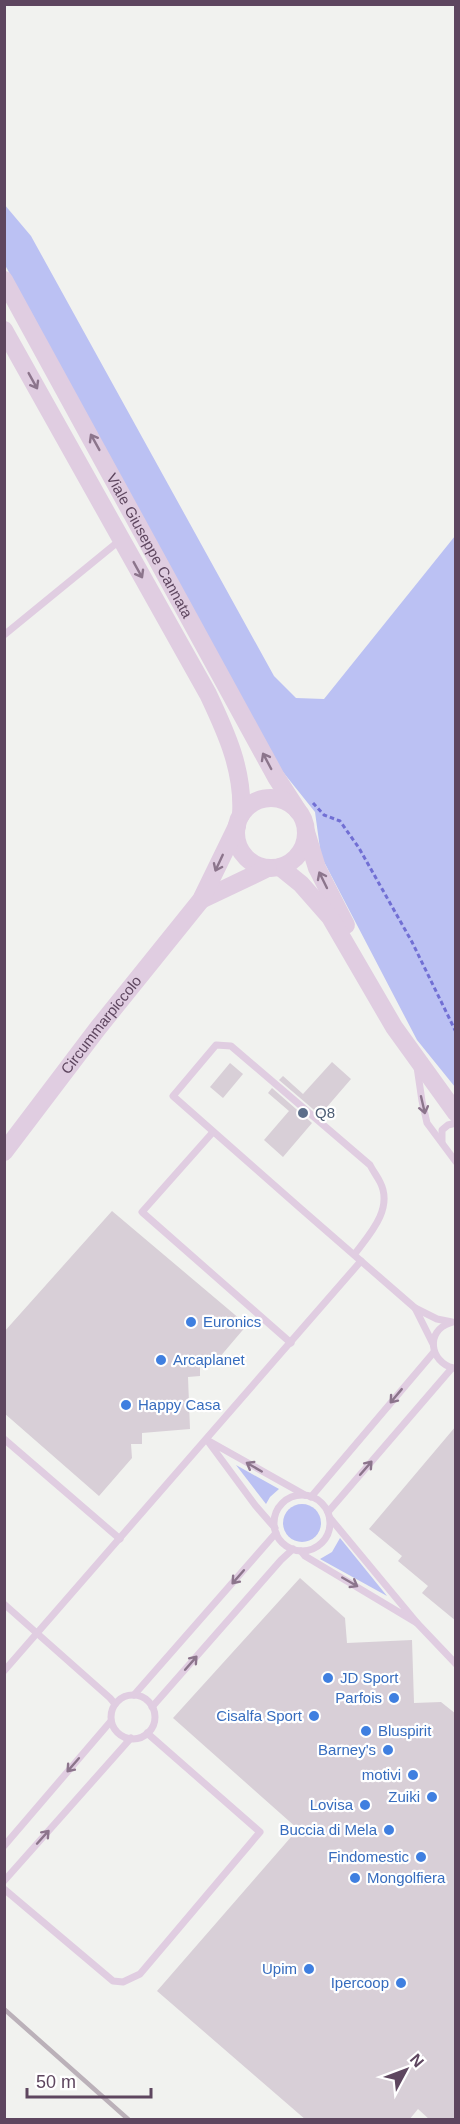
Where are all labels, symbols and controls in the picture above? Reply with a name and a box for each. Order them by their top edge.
one-way arrow [27,372,39,389]
one-way arrow [89,434,101,451]
street label: Viale Giuseppe Cannata [103,470,197,621]
one-way arrow [133,560,144,578]
one-way arrow [261,753,273,770]
one-way arrow [212,854,224,872]
one-way arrow [317,871,328,889]
street label: Circummarpiccolo [57,972,145,1077]
one-way arrow [418,1095,429,1114]
place label: Q8 [315,1104,335,1121]
marker: Q8 [296,1106,310,1120]
place label: Euronics [203,1313,261,1330]
marker: Euronics [184,1315,198,1329]
place label: Arcaplanet [173,1351,246,1368]
marker: Arcaplanet [154,1353,168,1367]
one-way arrow [389,1388,403,1403]
place label: Happy Casa [138,1396,221,1413]
marker: Happy Casa [119,1398,133,1412]
one-way arrow [246,1461,263,1473]
one-way arrow [359,1461,373,1476]
one-way arrow [231,1569,245,1584]
one-way arrow [341,1576,358,1588]
one-way arrow [184,1656,198,1671]
place label: JD Sport [340,1669,399,1686]
marker: JD Sport [321,1671,335,1685]
place label: Parfois [335,1689,382,1706]
marker: Parfois [387,1691,401,1705]
place label: Cisalfa Sport [216,1707,303,1724]
marker: Cisalfa Sport [307,1709,321,1723]
place label: Bluspirit [378,1722,432,1739]
marker: Bluspirit [359,1724,373,1738]
place label: Barney's [318,1741,376,1758]
marker: Barney's [381,1743,395,1757]
one-way arrow [66,1757,80,1772]
place label: motivi [362,1766,401,1783]
marker: motivi [406,1768,420,1782]
place label: Zuiki [388,1788,420,1805]
marker: Zuiki [425,1790,439,1804]
place label: Lovisa [310,1796,354,1813]
marker: Lovisa [358,1798,372,1812]
place label: Buccia di Mela [279,1821,378,1838]
marker: Buccia di Mela [382,1823,396,1837]
one-way arrow [36,1830,50,1845]
place label: Findomestic [328,1848,410,1865]
marker: Findomestic [414,1850,428,1864]
place label: Mongolfiera [367,1869,446,1886]
marker: Mongolfiera [348,1871,362,1885]
place label: Upim [262,1960,297,1977]
marker: Upim [302,1962,316,1976]
place label: Ipercoop [331,1974,389,1991]
marker: Ipercoop [394,1976,408,1990]
north arrow [376,2040,436,2100]
text: N [407,2051,427,2070]
scale bar [27,2061,152,2099]
text: 50 m [36,2072,76,2092]

